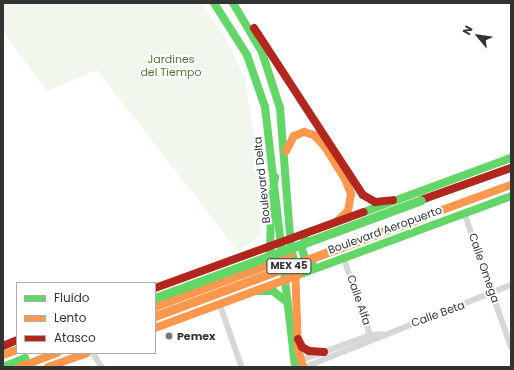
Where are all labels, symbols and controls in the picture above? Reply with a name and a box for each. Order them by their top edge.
north arrow [458,16,498,56]
text: N [459,23,477,38]
park label: Jardines del Tiempo [140,53,202,79]
street label: Boulevard Delta [251,136,273,224]
street label: Boulevard Aeropuerto [326,203,444,257]
street label: Calle Omega [466,231,502,305]
road number: MEX 45 [266,258,312,274]
street label: Calle Alfa [344,273,374,327]
legend [16,282,156,354]
text: Fluido [54,289,89,306]
street label: Calle Beta [409,298,467,330]
text: Lento [54,309,86,326]
text: Atasco [54,329,96,346]
place label: Pemex [177,329,216,343]
marker: Pemex [164,331,174,341]

